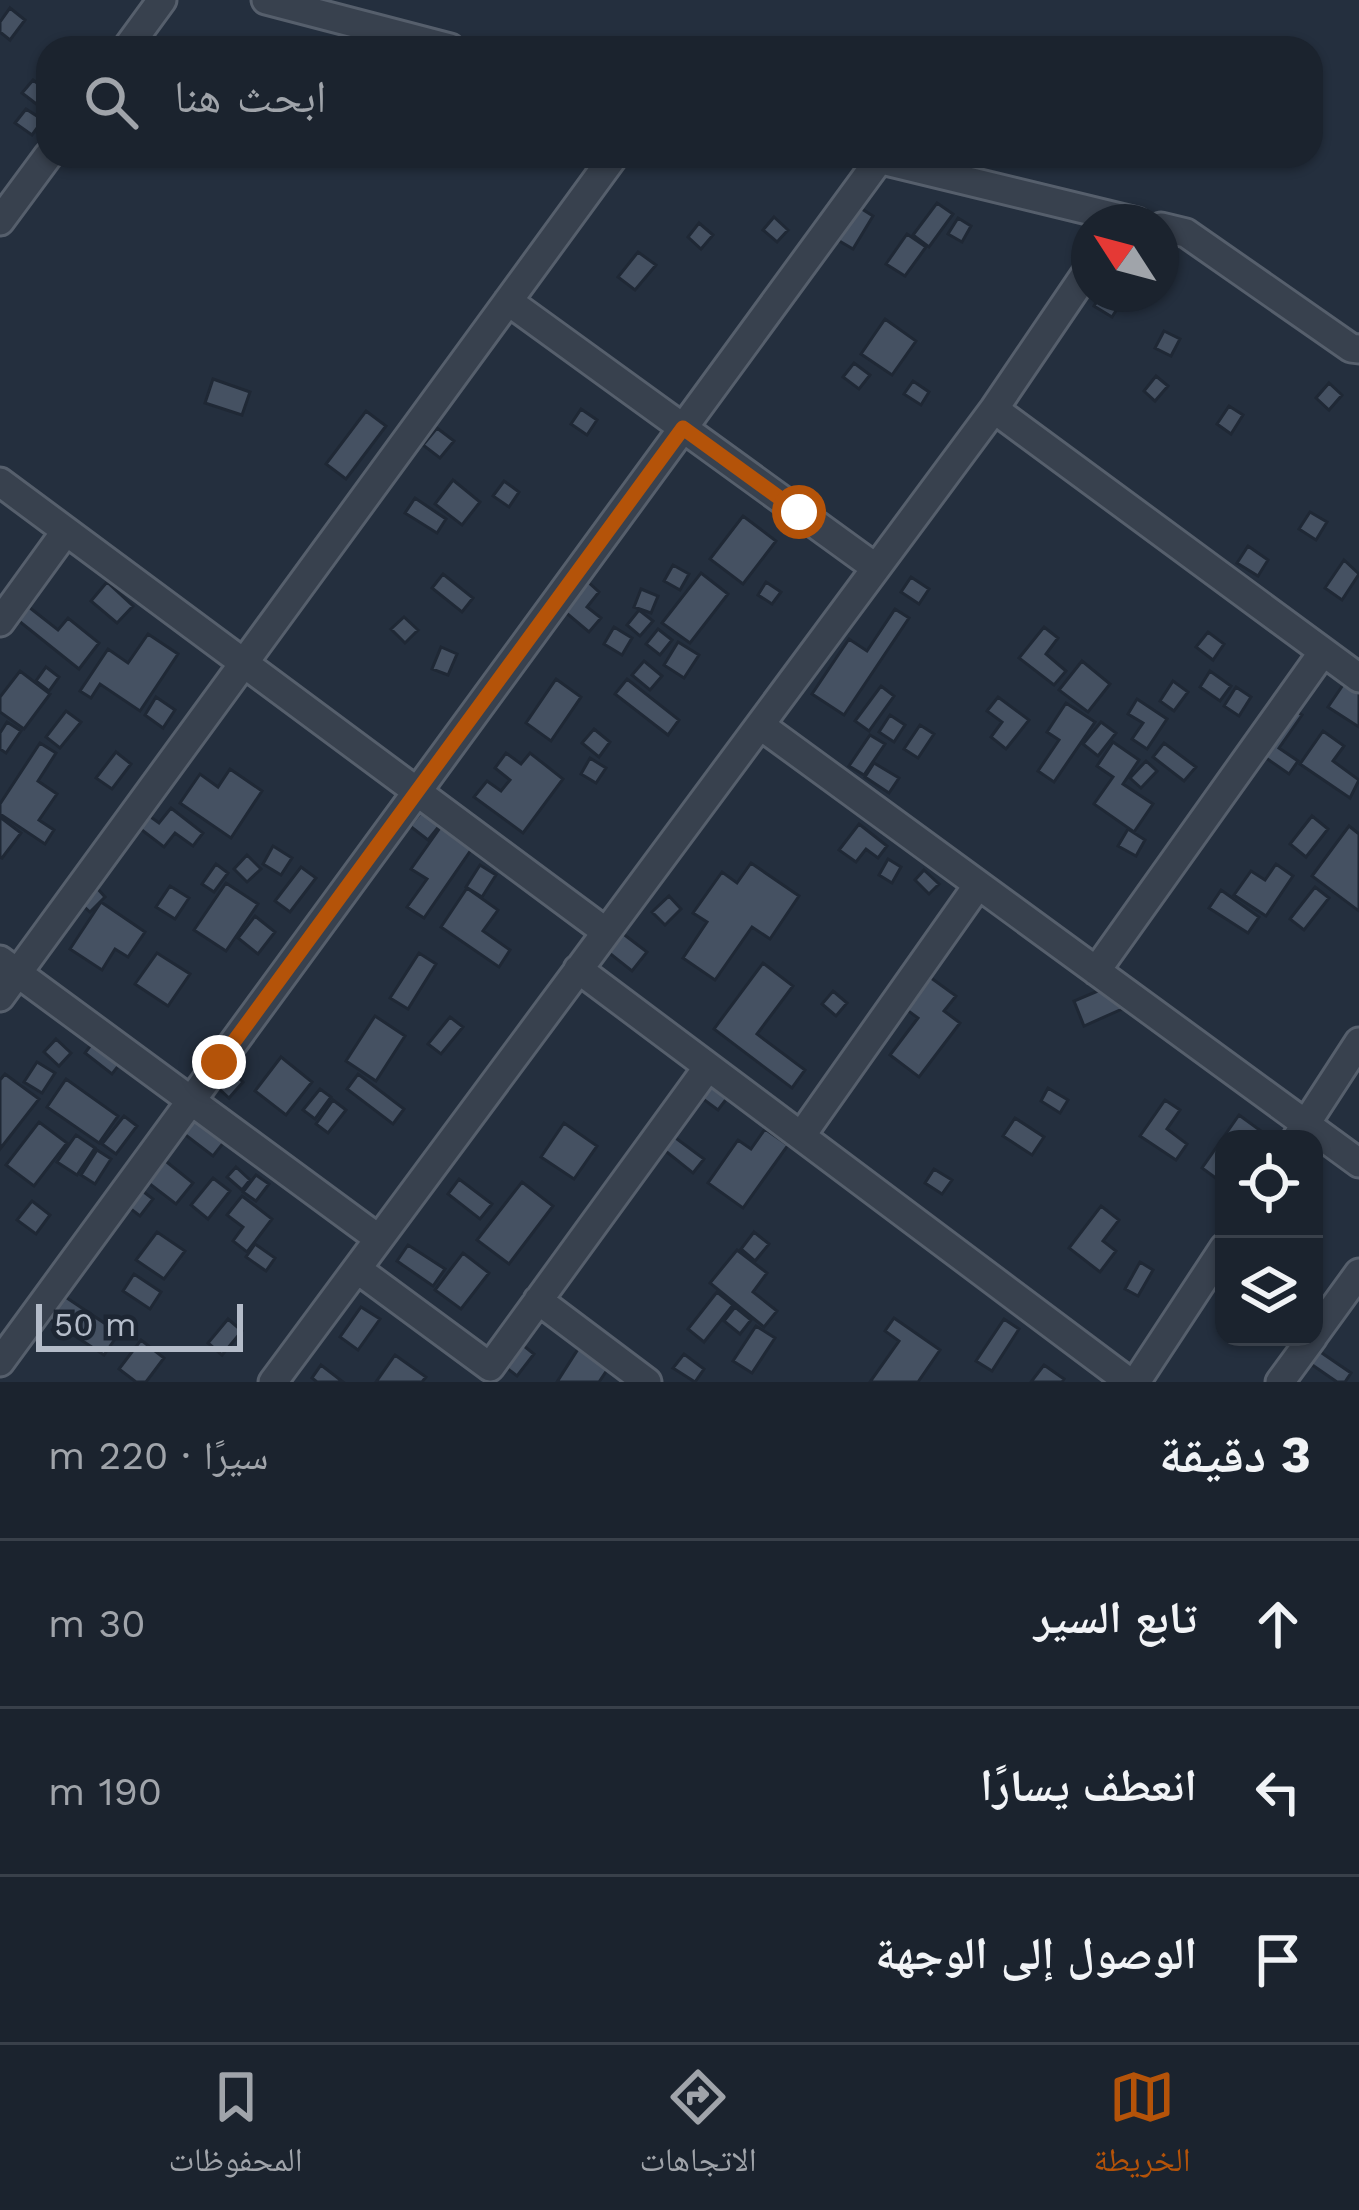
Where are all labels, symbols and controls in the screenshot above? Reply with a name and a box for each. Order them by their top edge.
search box [36,36,1323,168]
icon: search [78,69,144,135]
text: ابحث هنا [174,70,327,123]
north arrow [1071,204,1179,312]
route start [772,485,826,539]
route end [192,1035,246,1089]
map controls [1215,1130,1323,1346]
button: locate [1215,1130,1323,1238]
button: layers [1215,1238,1323,1346]
scale bar [36,1298,243,1351]
text: 50 m [54,1305,136,1344]
text: 3 دقيقة [1159,1425,1311,1484]
text: سيرًا · 220 m [48,1433,268,1478]
text: تابع السير [1034,1591,1197,1644]
icon: ahead [1245,1591,1311,1657]
text: 30 m [48,1601,145,1646]
text: انعطف يسارًا [980,1759,1197,1812]
icon: left [1245,1759,1311,1825]
text: 190 m [48,1769,162,1814]
text: الوصول إلى الوجهة [875,1927,1197,1980]
icon: arrive [1245,1927,1311,1993]
tab: المحفوظات [168,2064,303,2192]
tab: الاتجاهات [639,2064,757,2192]
tab: الخريطة [1093,2064,1191,2192]

